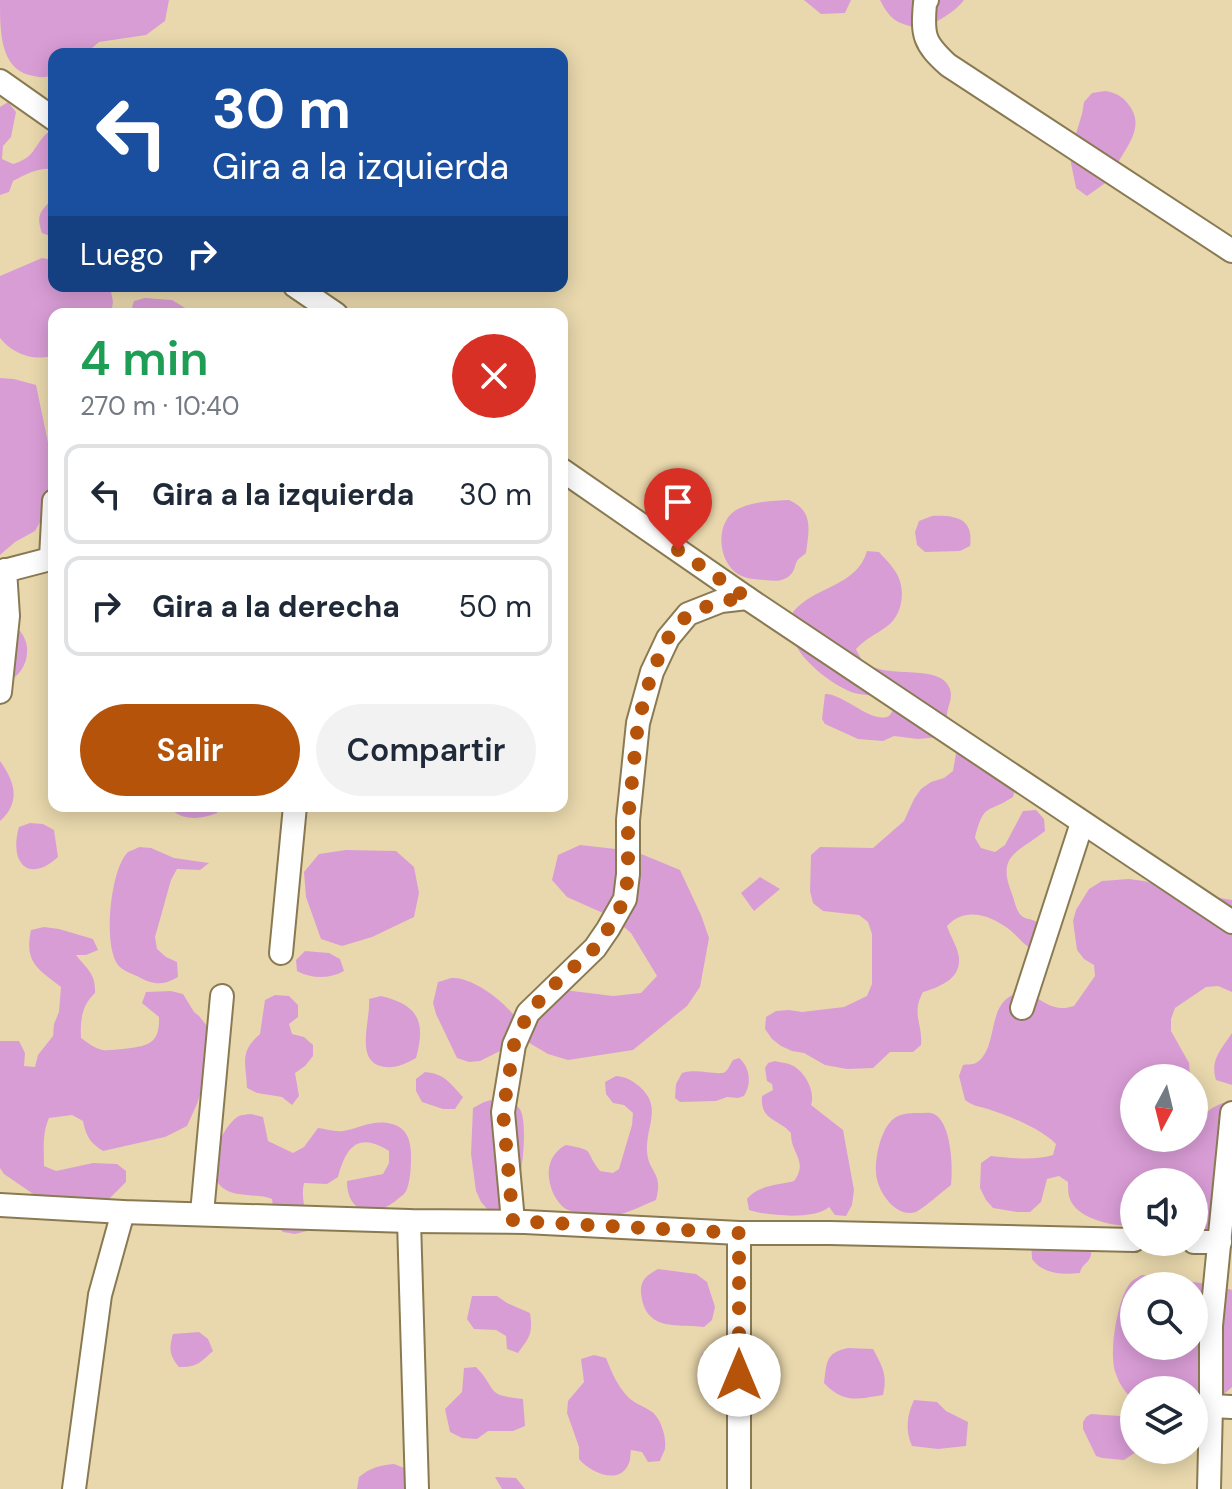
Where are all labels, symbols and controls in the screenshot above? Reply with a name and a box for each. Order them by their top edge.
text: 30 m [212,72,351,145]
icon: left [80,80,184,184]
text: Gira a la izquierda [212,143,509,190]
icon: right [180,232,224,276]
text: Luego [80,235,164,274]
text: 4 min [80,327,208,390]
button: close [452,334,536,418]
text: 270 m · 10:40 [80,389,240,423]
pin [644,468,712,550]
icon: left [84,472,128,516]
text: Gira a la izquierda [152,475,414,514]
text: 30 m [459,475,532,514]
icon: arrive [656,480,700,524]
icon: right [84,584,128,628]
text: Gira a la derecha [152,587,400,626]
text: 50 m [458,587,532,626]
button: Salir [80,704,300,796]
button: Compartir [316,704,536,796]
north arrow [1120,1064,1208,1152]
map controls [1120,1064,1208,1464]
button: sound [1120,1168,1208,1256]
button: search [1120,1272,1208,1360]
position arrow [697,1333,781,1417]
button: layers [1120,1376,1208,1464]

